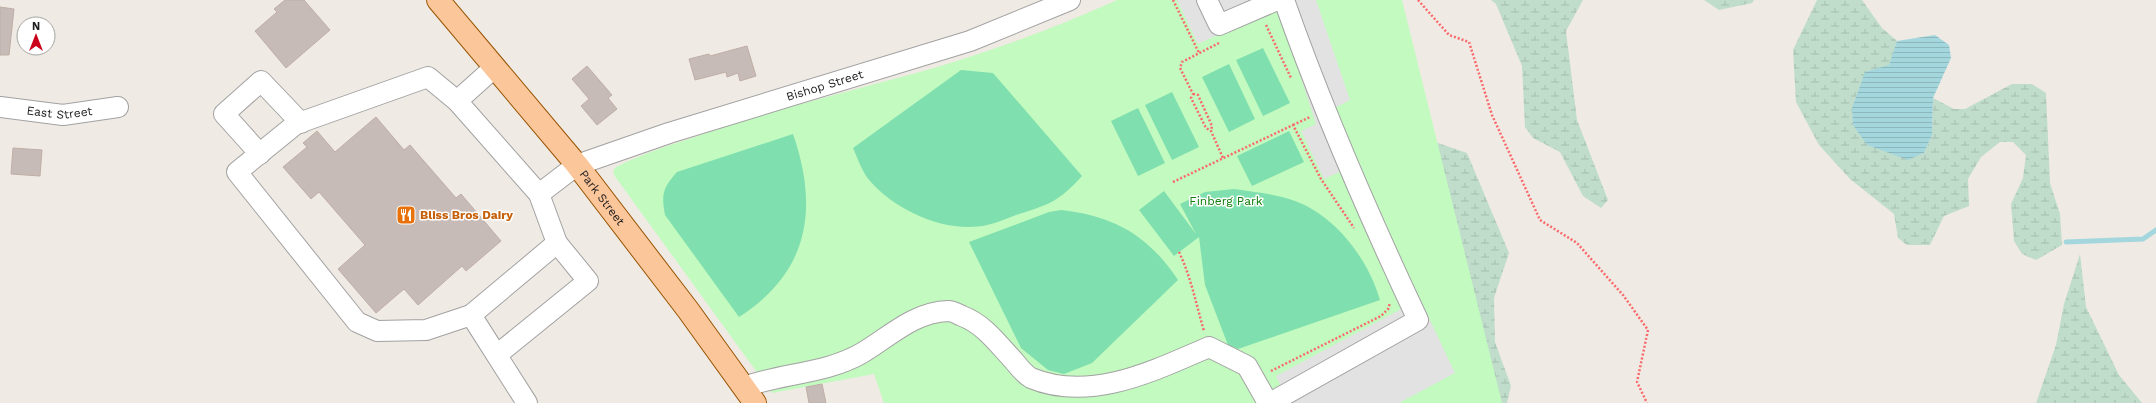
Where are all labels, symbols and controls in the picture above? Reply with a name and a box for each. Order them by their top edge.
north arrow [16,16,56,56]
text: N [32,20,40,33]
street label: Bishop Street [784,67,865,104]
street label: East Street [26,103,93,122]
street label: Park Street [577,167,628,228]
park label: Finberg Park [1189,194,1263,208]
restaurant icon: Bliss Bros Dairy [395,204,417,226]
place label: Bliss Bros Dairy [420,208,513,222]

